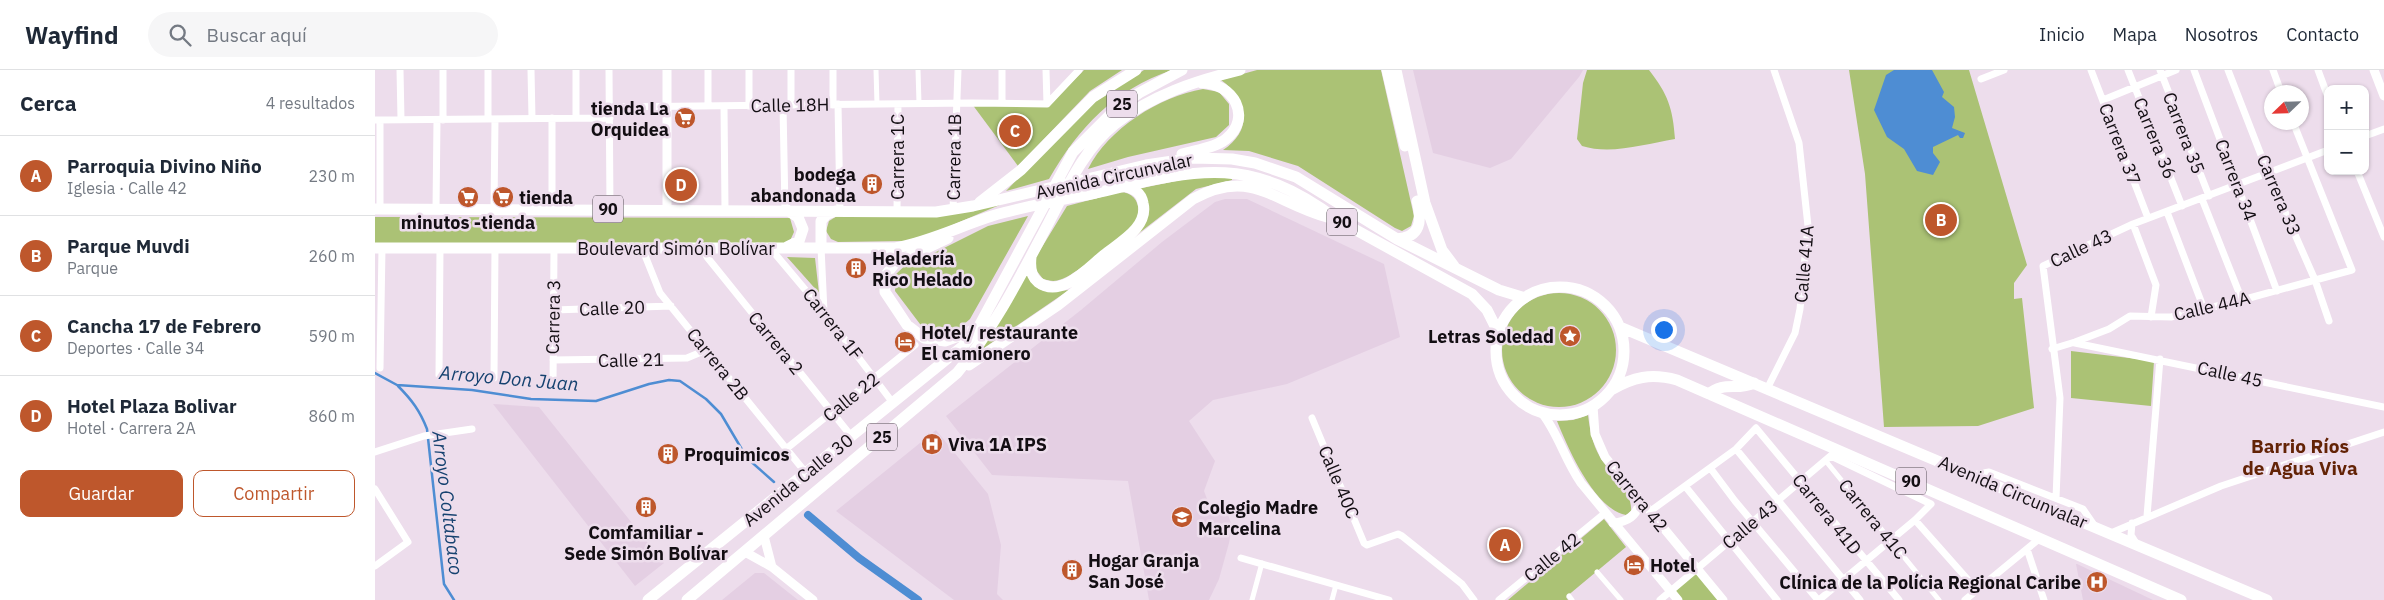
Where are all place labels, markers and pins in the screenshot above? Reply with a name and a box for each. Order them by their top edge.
place label: tienda La Orquidea [591,97,669,141]
supermarket icon: tienda La Orquidea [673,106,697,130]
pin: C [999,112,1031,150]
place label: bodega abandonada [751,163,856,207]
pin: D [665,166,697,204]
building icon: bodega abandonada [860,172,884,196]
supermarket icon: minutos -tienda [456,185,480,209]
supermarket icon: tienda [491,185,515,209]
place label: tienda [519,186,573,209]
pin: B [1925,201,1957,239]
place label: minutos -tienda [401,211,535,234]
place label: Heladería Rico Helado [872,247,973,291]
building icon: Heladería Rico Helado [844,256,868,280]
place label: Hotel/ restaurante El camionero [921,321,1078,365]
place icon: Letras Soledad [1558,324,1582,348]
place label: Letras Soledad [1428,325,1554,348]
hotel icon: Hotel/ restaurante El camionero [893,330,917,354]
hospital icon: Viva 1A IPS [920,432,944,456]
place label: Viva 1A IPS [948,433,1047,456]
building icon: Proquimicos [656,442,680,466]
place label: Proquimicos [684,443,789,466]
building icon: Comfamiliar - Sede Simón Bolívar [634,495,658,519]
place label: Colegio Madre Marcelina [1198,496,1318,540]
school or university icon: Colegio Madre Marcelina [1170,505,1194,529]
place label: Comfamiliar - Sede Simón Bolívar [564,521,728,565]
pin: A [1489,526,1521,564]
place label: Hogar Granja San José [1088,549,1199,593]
hotel icon: Hotel [1622,553,1646,577]
place label: Hotel [1650,554,1696,577]
building icon: Hogar Granja San José [1060,558,1084,582]
hospital icon: Clínica de la Polícia Regional Caribe [2085,570,2109,594]
place label: Clínica de la Polícia Regional Caribe [1779,571,2081,594]

